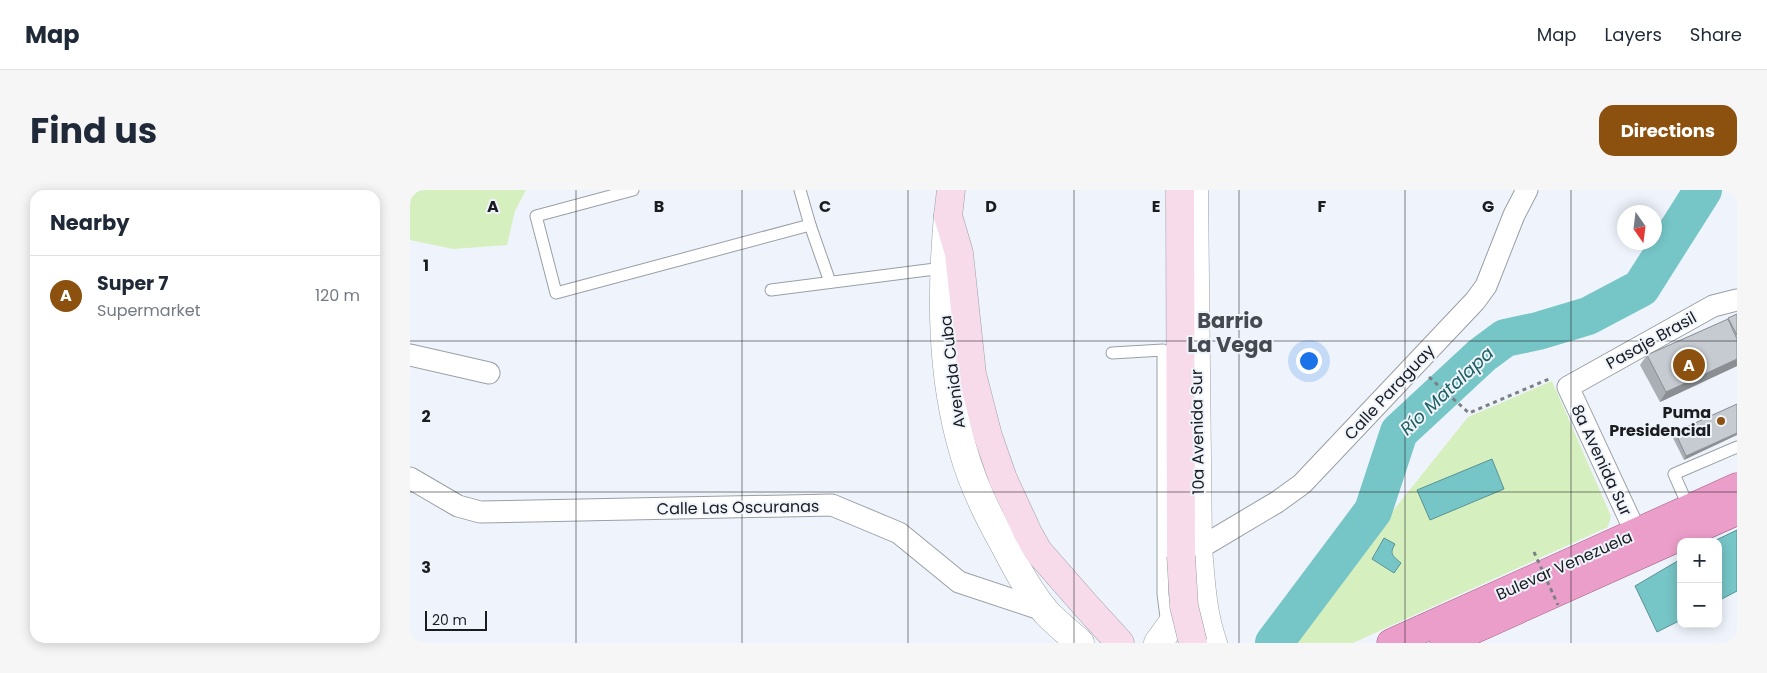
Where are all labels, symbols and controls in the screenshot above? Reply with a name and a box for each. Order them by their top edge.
text: Map [25,18,80,51]
text: Map [1537,22,1577,47]
text: Layers [1605,22,1662,47]
text: Share [1690,22,1742,47]
button: Directions [1599,105,1737,156]
text: Find us [30,106,157,155]
text: A [487,195,499,218]
text: B [654,195,664,218]
text: C [819,195,831,218]
text: D [985,195,997,218]
text: E [1152,195,1160,218]
text: F [1318,195,1327,218]
text: G [1482,195,1494,218]
north arrow [1617,205,1662,250]
text: Nearby [50,208,130,237]
text: 1 [423,254,429,277]
text: Super 7 [97,270,168,297]
text: A [60,284,72,307]
text: 120 m [315,284,360,307]
text: Supermarket [97,299,201,322]
district label: Barrio La Vega [1187,306,1273,359]
street label: Pasaje Brasil [1602,306,1701,375]
street label: Avenida Cuba [934,314,971,430]
street label: Calle Paraguay [1339,340,1440,445]
water label: Río Matalapa [1394,341,1499,441]
pin: A [1673,346,1705,384]
your location [1296,348,1322,374]
street label: 10a Avenida Sur [1185,369,1210,495]
street label: 8a Avenida Sur [1566,401,1637,520]
place label: Puma Presidencial [1609,401,1711,442]
text: 2 [421,405,431,428]
marker: Puma Presidencial [1715,415,1727,427]
street label: Calle Las Oscuranas [656,495,820,520]
street label: Bulevar Venezuela [1492,525,1636,606]
map controls [1677,538,1722,628]
button: + [1677,538,1722,583]
text: 3 [421,556,431,579]
button: − [1677,583,1722,628]
scale bar [425,608,488,631]
text: 20 m [432,610,467,630]

